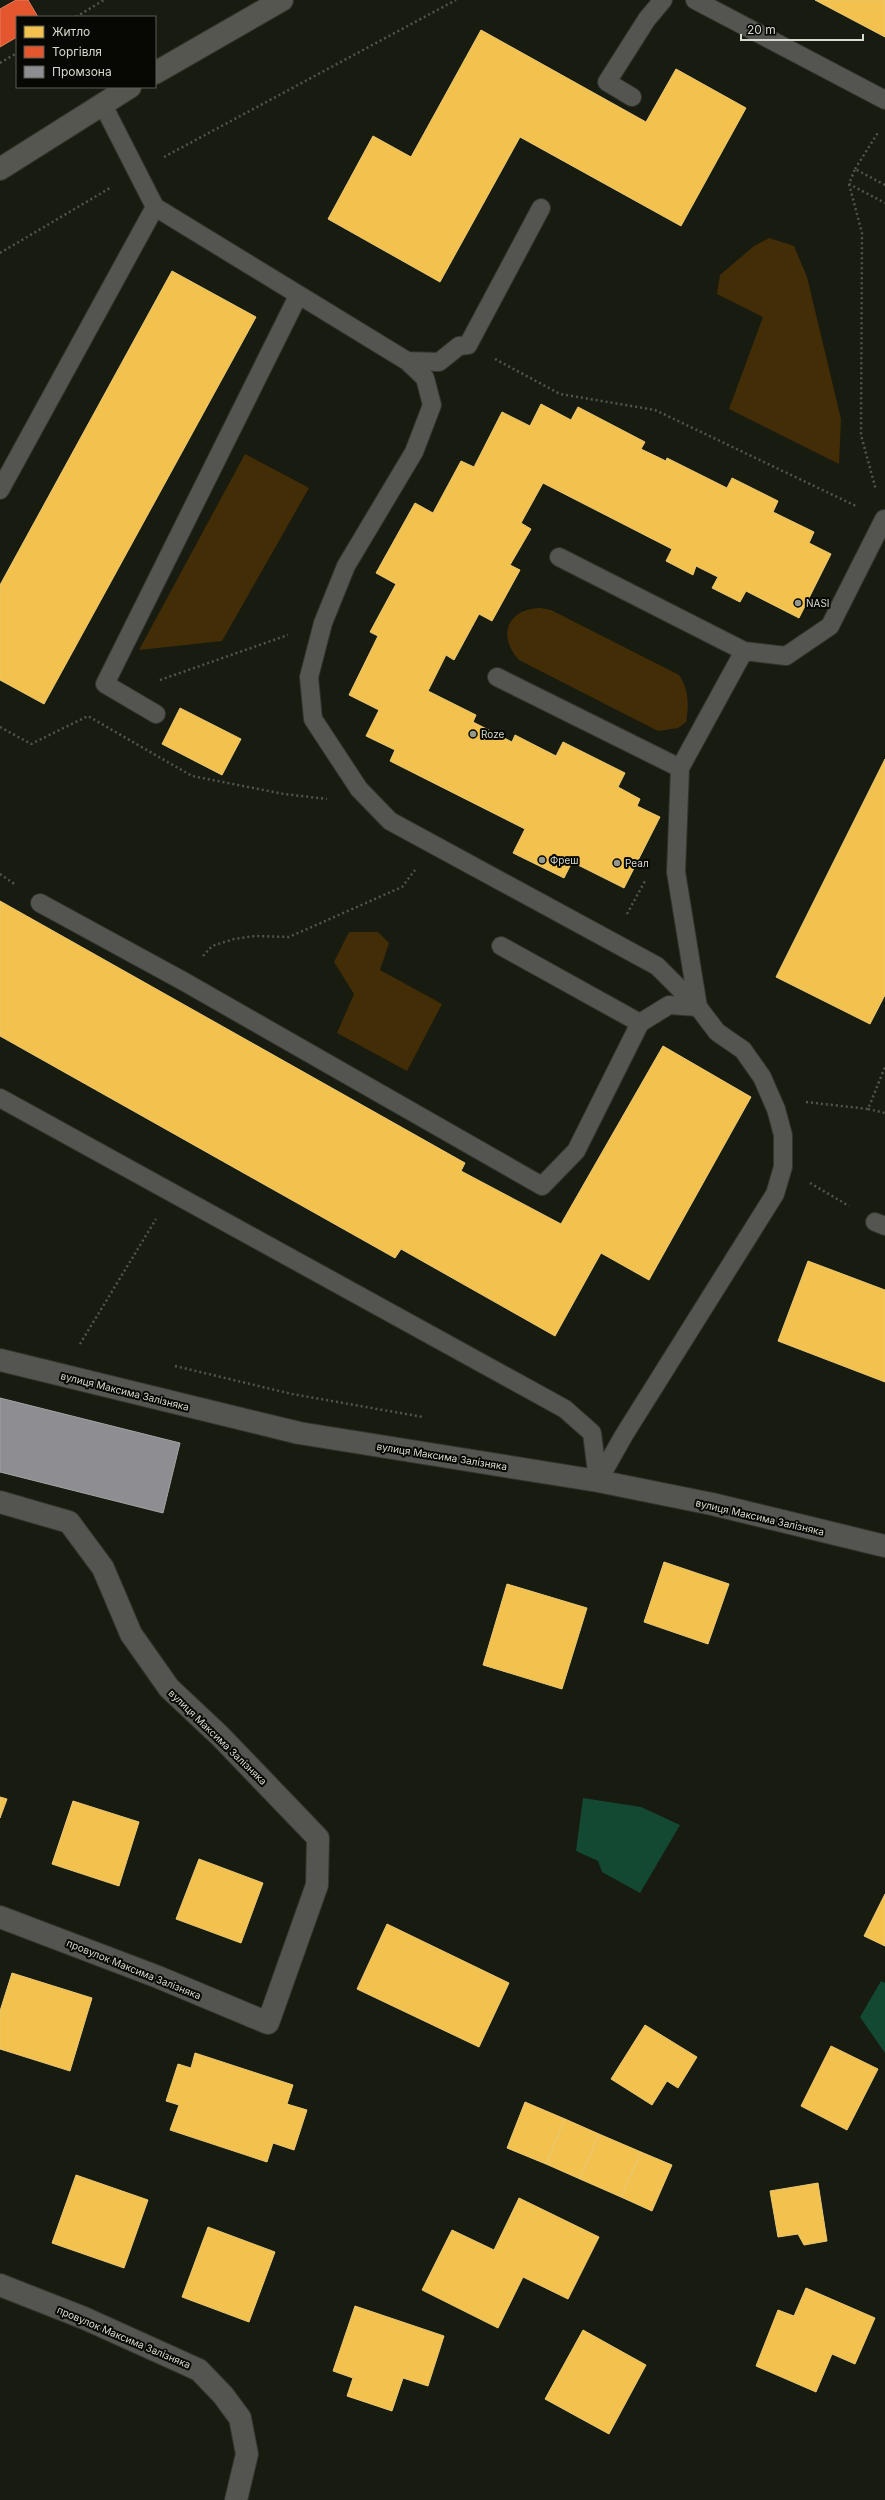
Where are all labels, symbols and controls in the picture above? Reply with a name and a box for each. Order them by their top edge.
legend [16,16,156,88]
scale bar [741,16,863,42]
text: 20 m [747,22,776,37]
text: Житло [52,24,90,39]
text: Торгівля [52,44,102,59]
text: Промзона [52,64,112,79]
place label: NASI [806,597,830,609]
marker: NASI [793,598,803,608]
place label: Roze [481,728,505,740]
marker: Roze [468,729,478,739]
place label: Фреш [550,854,578,866]
marker: Фреш [537,855,547,865]
place label: Реал [625,857,649,869]
marker: Реал [612,858,622,868]
street label: вулиця Максима Залізняка [60,1369,190,1413]
street label: вулиця Максима Залізняка [376,1440,508,1472]
street label: вулиця Максима Залізняка [694,1496,826,1538]
street label: вулиця Максима Залізняка [166,1687,270,1787]
street label: провулок Максима Залізняка [65,1937,203,2001]
street label: провулок Максима Залізняка [55,2303,193,2371]

